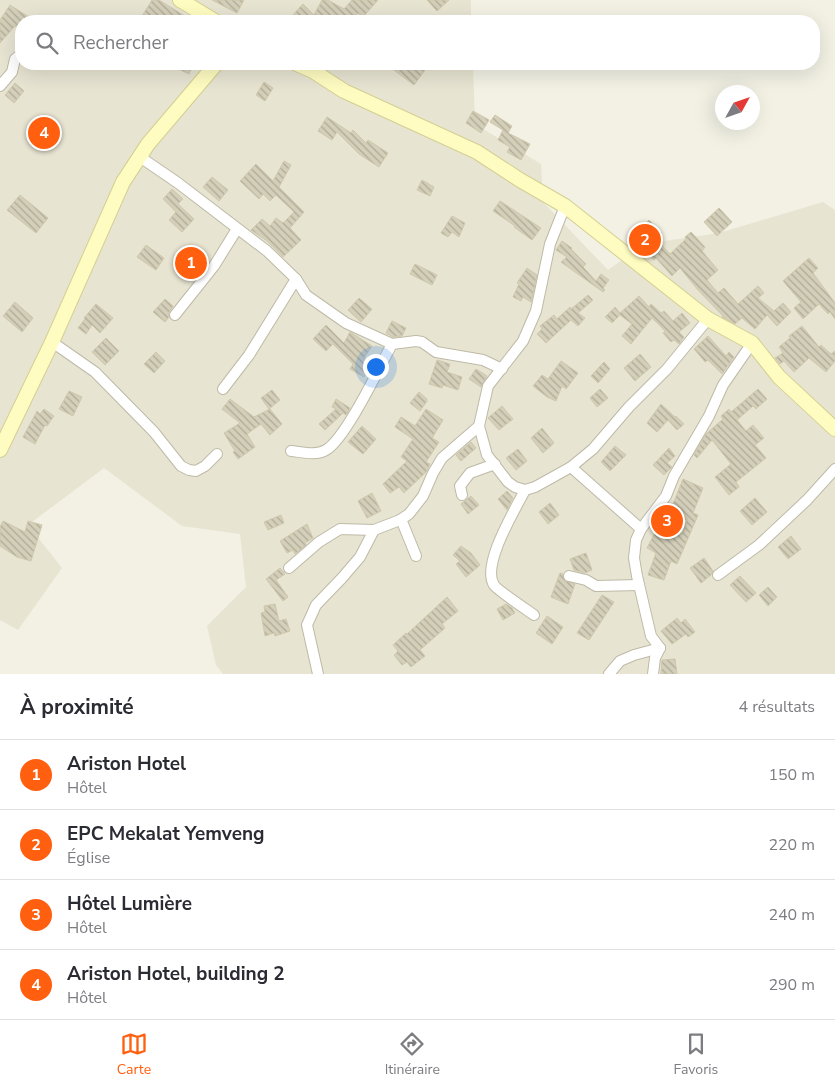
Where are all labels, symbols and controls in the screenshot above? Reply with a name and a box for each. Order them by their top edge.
search box [15,15,820,70]
icon: search [33,29,61,57]
text: Rechercher [73,30,168,56]
north arrow [715,85,760,130]
pin: 4 [28,114,60,152]
pin: 2 [629,221,661,259]
pin: 1 [175,244,207,282]
your location [363,354,389,380]
pin: 3 [651,502,683,540]
text: À proximité [20,693,134,721]
text: 4 résultats [739,696,815,718]
text: Ariston Hotel [67,751,186,777]
text: 1 [31,764,41,786]
text: 150 m [768,764,815,786]
text: Hôtel [67,777,107,799]
text: EPC Mekalat Yemveng [67,821,265,847]
text: 2 [31,834,41,856]
text: 220 m [768,834,815,856]
text: Église [67,847,110,869]
text: Hôtel Lumière [67,891,192,917]
text: 3 [31,904,41,926]
text: 240 m [768,904,815,926]
text: Hôtel [67,917,107,939]
text: Ariston Hotel, building 2 [67,961,285,987]
text: 4 [31,974,41,996]
text: 290 m [768,974,815,996]
text: Hôtel [67,987,107,1009]
tab: Carte [117,1030,151,1079]
tab: Itinéraire [385,1030,440,1079]
tab: Favoris [674,1030,718,1079]

